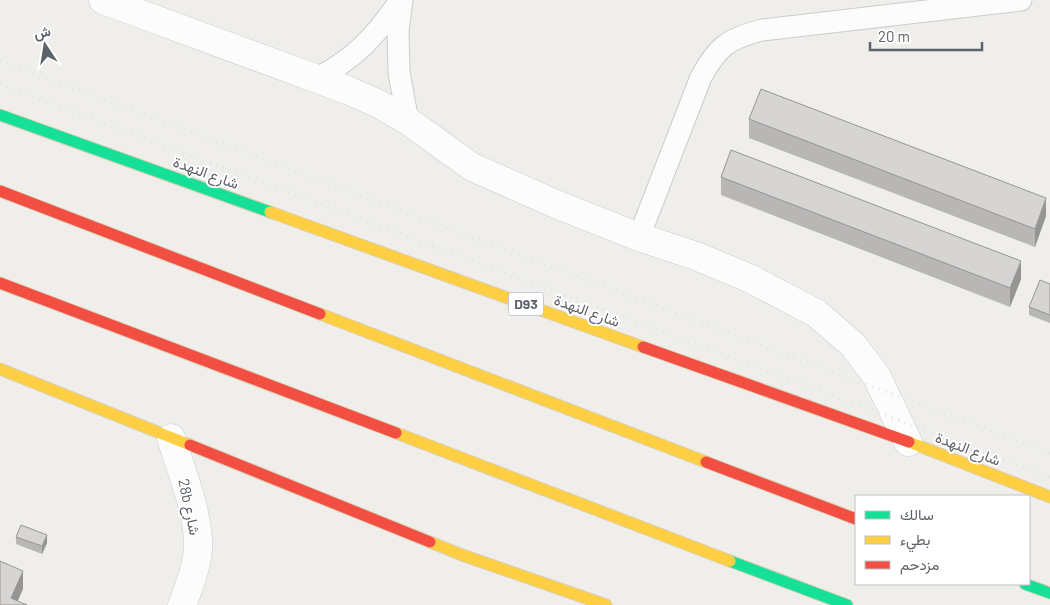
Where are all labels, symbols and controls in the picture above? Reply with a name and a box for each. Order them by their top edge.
north arrow [20,20,70,70]
scale bar [870,20,982,52]
text: ش [32,22,53,43]
text: 20 m [878,27,910,45]
street label: شارع النهدة [170,152,242,195]
street label: شارع النهدة [551,290,623,333]
road number: D93 [508,292,544,316]
street label: شارع النهدة [932,427,1004,472]
street label: 28b شارع [172,477,205,537]
legend [855,495,1030,585]
text: سالك [900,505,934,523]
text: بطيء [900,530,930,553]
text: مزدحم [900,555,939,575]

